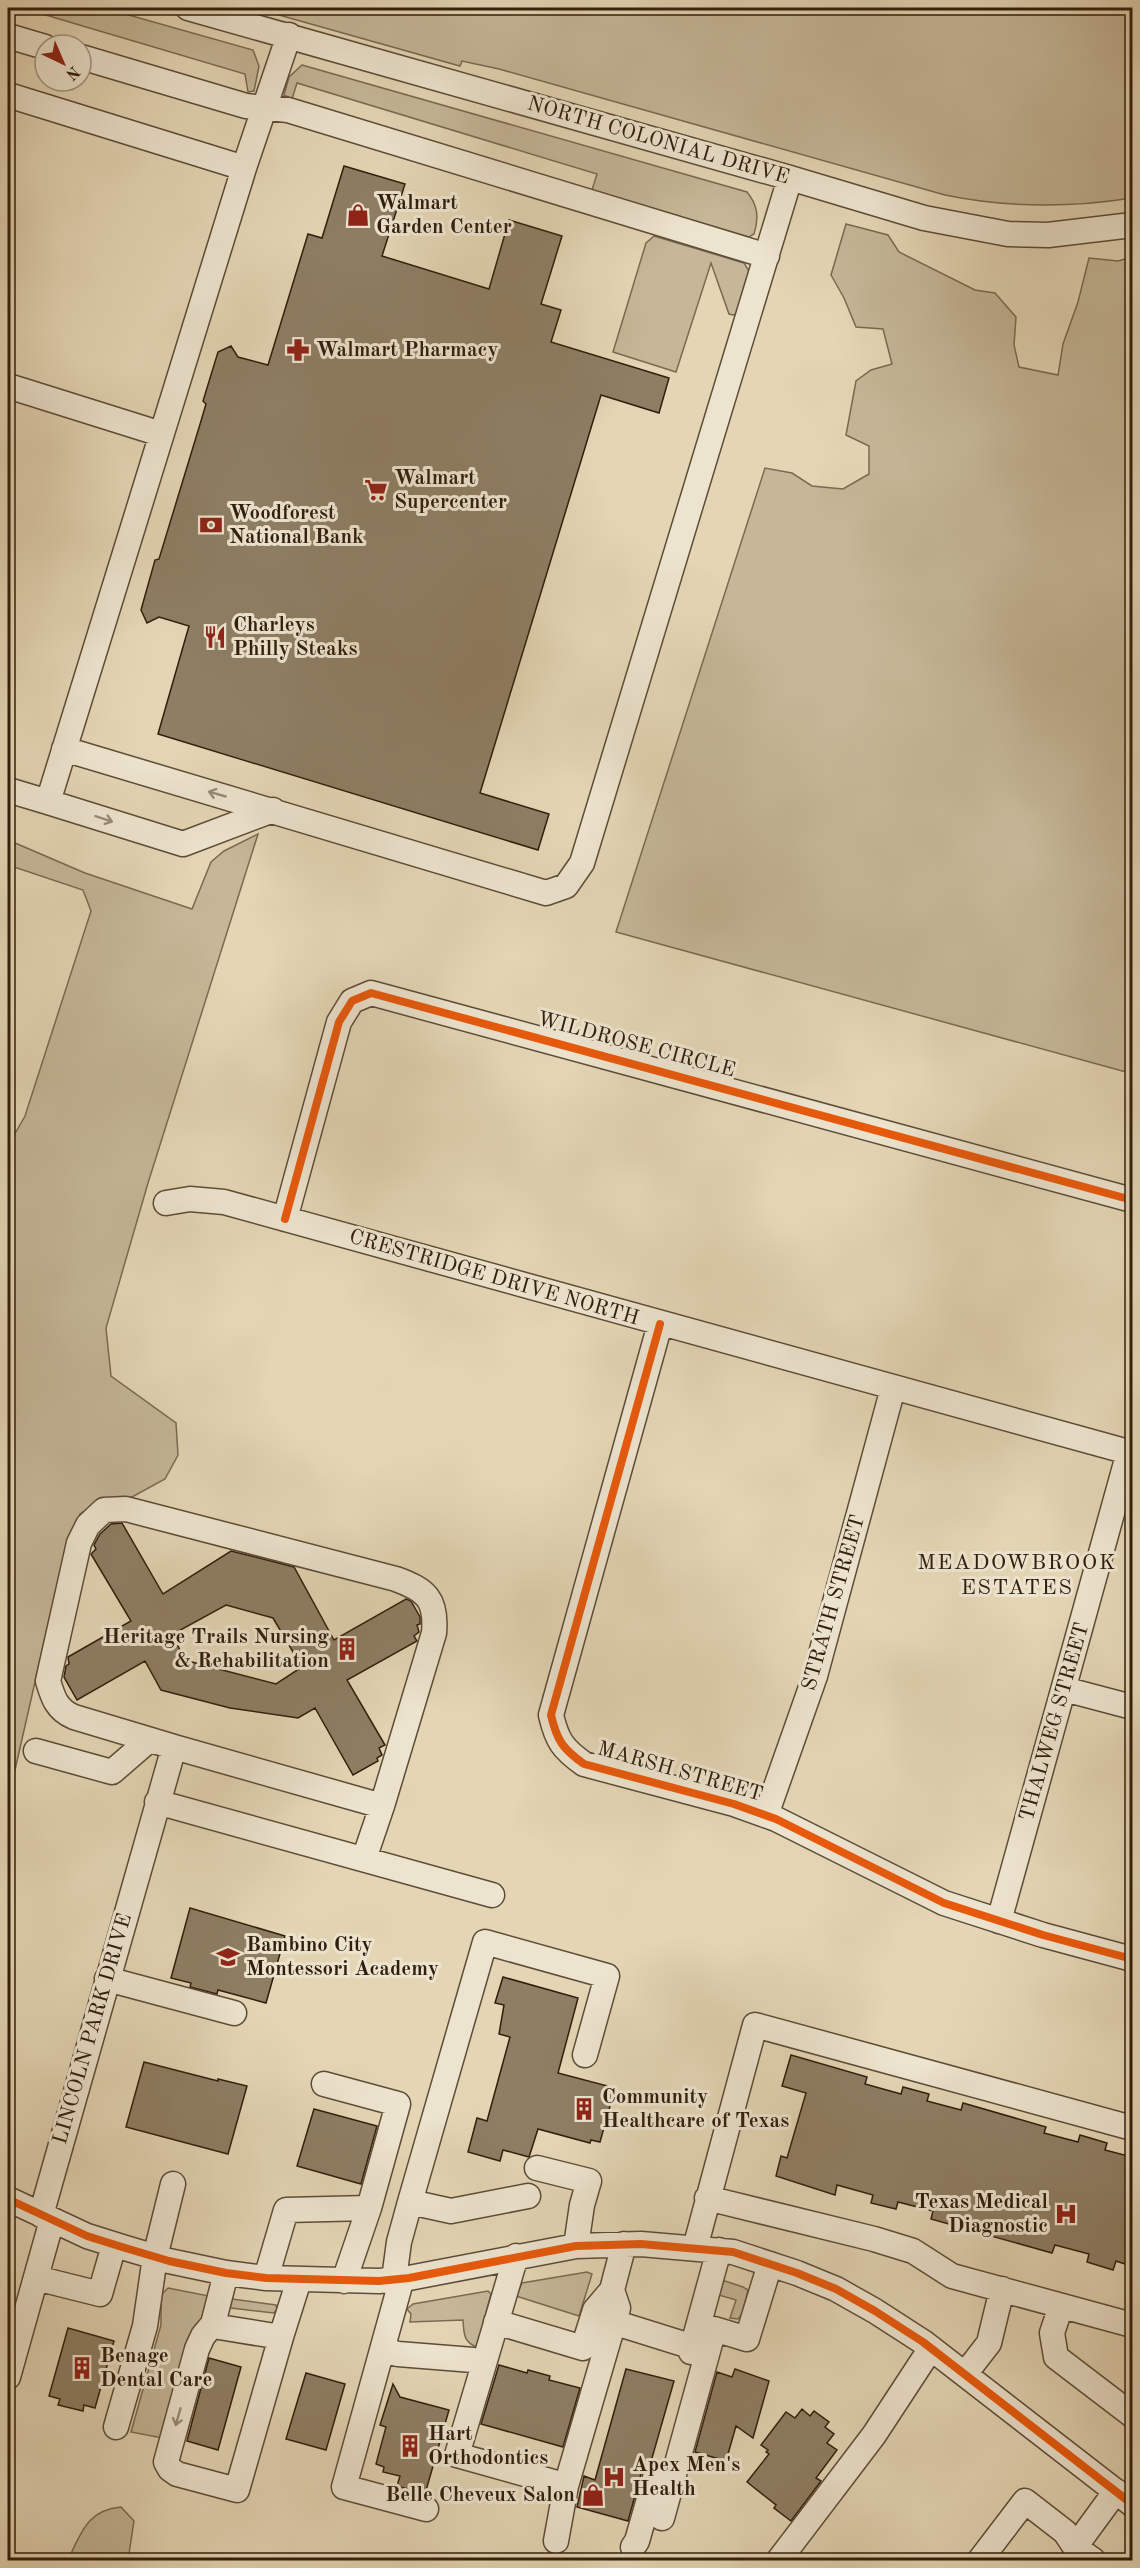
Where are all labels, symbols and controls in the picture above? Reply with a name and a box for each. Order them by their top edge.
north arrow [33,33,93,93]
text: N [62,62,82,83]
street label: NORTH COLONIAL DRIVE [525,93,791,189]
place label: Walmart Garden Center [376,193,512,238]
shop icon: Walmart Garden Center [345,202,371,228]
pharmacy icon: Walmart Pharmacy [285,337,311,363]
place label: Walmart Pharmacy [316,340,498,361]
place label: Walmart Supercenter [394,468,507,513]
supermarket icon: Walmart Supercenter [363,477,389,503]
place label: Woodforest National Bank [229,503,364,548]
bank icon: Woodforest National Bank [198,512,224,538]
place label: Charleys Philly Steaks [233,615,358,660]
restaurant icon: Charleys Philly Steaks [202,624,228,650]
one-way arrow [208,788,227,799]
one-way arrow [94,814,113,825]
street label: WILDROSE CIRCLE [535,1008,737,1082]
street label: CRESTRIDGE DRIVE NORTH [347,1226,641,1330]
street label: STRATH STREET [799,1513,869,1693]
district label: MEADOWBROOK ESTATES [917,1552,1117,1599]
street label: THALWEG STREET [1017,1620,1093,1824]
place label: Heritage Trails Nursing & Rehabilitation [103,1627,329,1672]
building icon: Heritage Trails Nursing & Rehabilitation [334,1636,360,1662]
street label: MARSH STREET [595,1738,765,1806]
street label: LINCOLN PARK DRIVE [50,1911,136,2147]
place label: Bambino City Montessori Academy [246,1935,439,1980]
school or university icon: Bambino City Montessori Academy [215,1944,241,1970]
place label: Community Healthcare of Texas [602,2087,789,2132]
building icon: Community Healthcare of Texas [571,2096,597,2122]
place label: Texas Medical Diagnostic [915,2192,1048,2237]
hospital icon: Texas Medical Diagnostic [1053,2201,1079,2227]
place label: Benage Dental Care [100,2346,212,2391]
building icon: Benage Dental Care [69,2355,95,2381]
one-way arrow [172,2407,183,2426]
place label: Hart Orthodontics [428,2424,548,2469]
building icon: Hart Orthodontics [397,2433,423,2459]
place label: Apex Men's Health [632,2455,740,2500]
hospital icon: Apex Men's Health [601,2464,627,2490]
shop icon: Belle Cheveux Salon [580,2482,606,2508]
place label: Belle Cheveux Salon [385,2485,575,2506]

